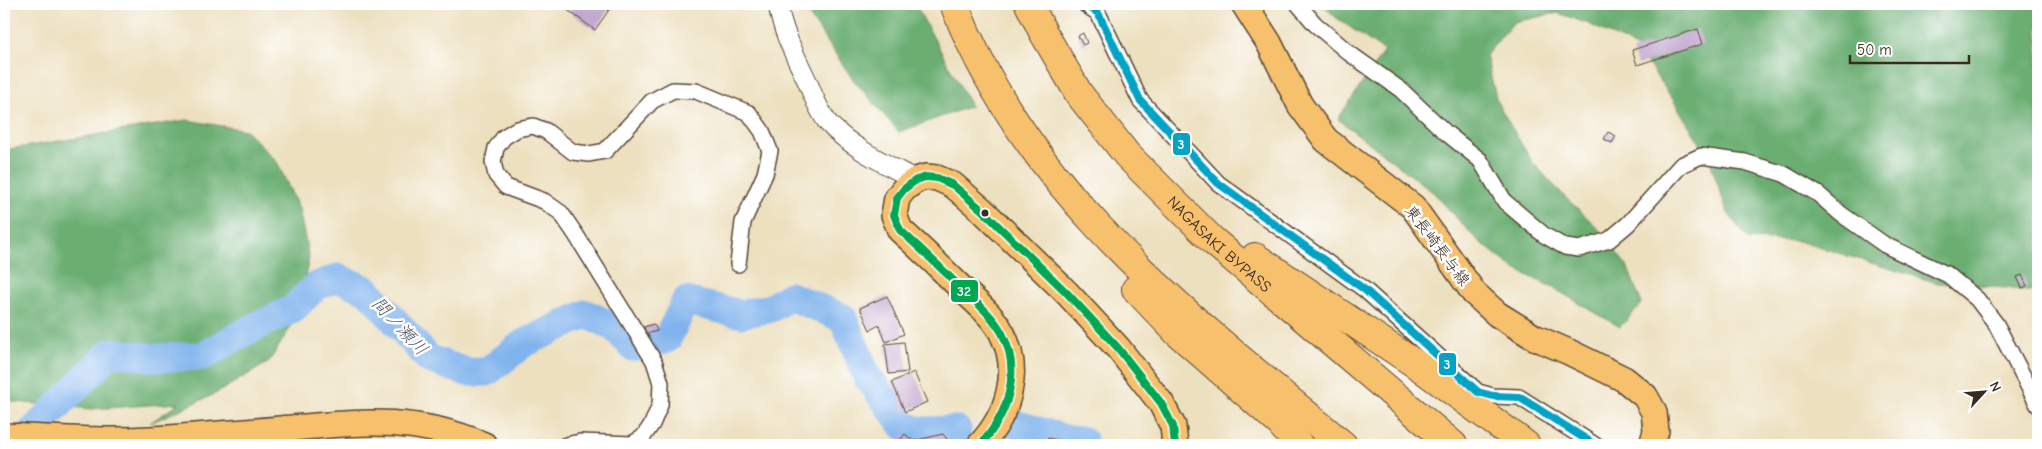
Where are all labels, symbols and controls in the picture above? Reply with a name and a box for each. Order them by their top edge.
scale bar [1850,32,1968,64]
text: 50 m [1857,41,1892,59]
line badge: 3 [1172,132,1191,156]
text: 3 [1178,136,1185,153]
street label: NAGASAKI BYPASS [1163,193,1275,296]
street label: 東長崎長与線 [1401,202,1473,289]
unlabelled marker [980,208,990,218]
line badge: 32 [950,279,979,303]
text: 32 [957,283,971,300]
water label: 間ノ瀬川 [367,293,432,360]
line badge: 3 [1438,352,1457,376]
text: 3 [1444,356,1451,373]
north arrow [1960,366,2010,416]
text: N [1986,379,2005,394]

